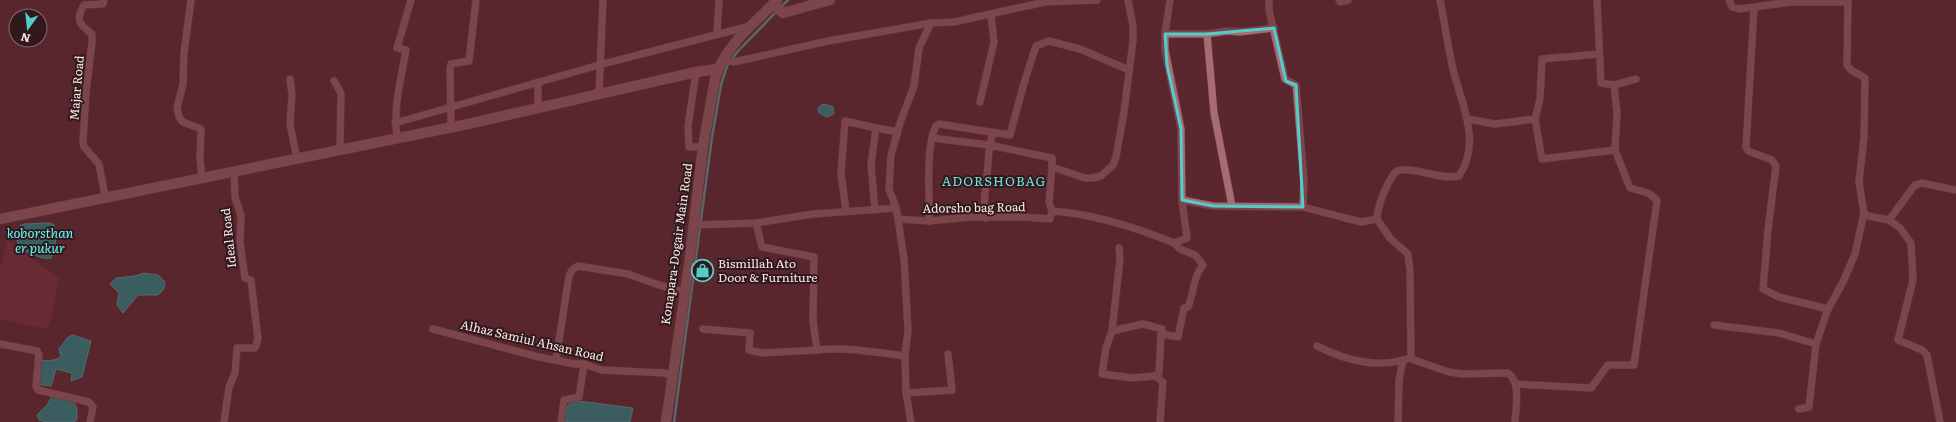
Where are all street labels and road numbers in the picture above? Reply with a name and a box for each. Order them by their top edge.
street label: Majar Road [64,54,88,121]
street label: Konapara-Dogair Main Road [656,161,696,326]
street label: Adorsho bag Road [922,197,1026,217]
street label: Ideal Road [216,207,240,269]
street label: Alhaz Samiul Ahsan Road [459,315,606,365]

